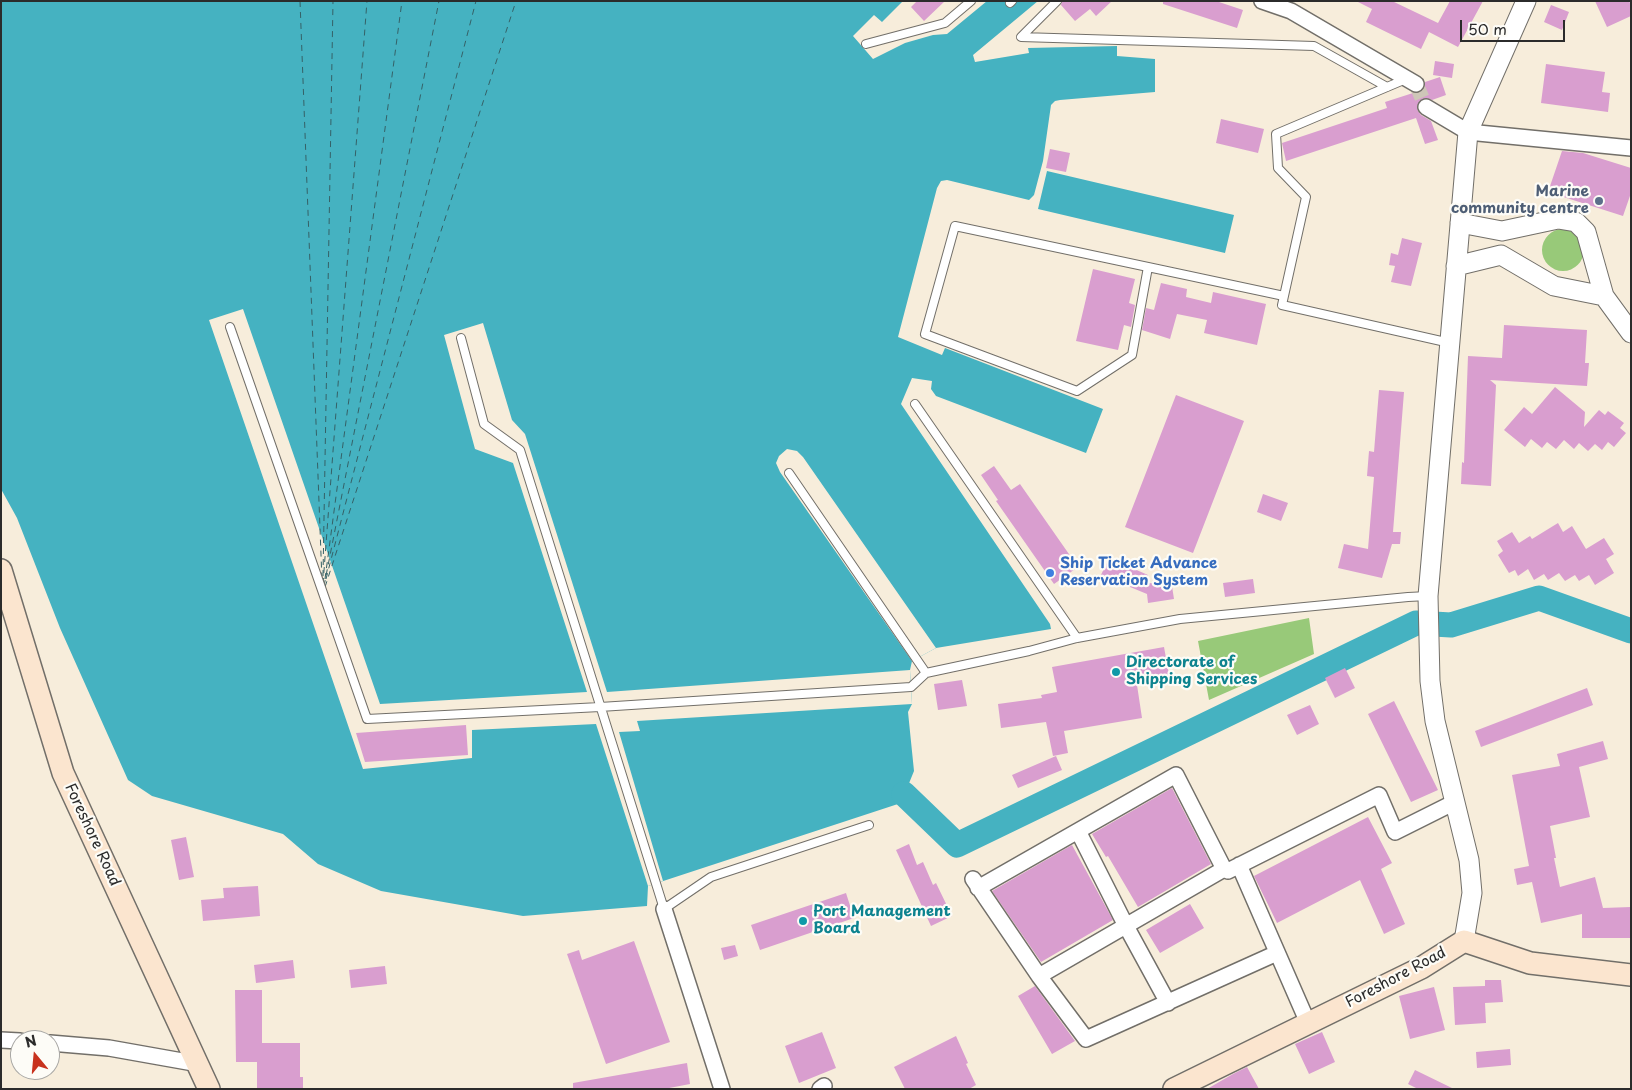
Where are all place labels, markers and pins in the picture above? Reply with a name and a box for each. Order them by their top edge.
place label: Marine community centre [1451,183,1589,218]
marker: Marine community centre [1593,195,1605,207]
place label: Ship Ticket Advance Reservation System [1060,555,1217,590]
marker: Ship Ticket Advance Reservation System [1044,567,1056,579]
place label: Directorate of Shipping Services [1126,654,1257,689]
marker: Directorate of Shipping Services [1110,666,1122,678]
place label: Port Management Board [813,903,951,938]
marker: Port Management Board [797,915,809,927]

